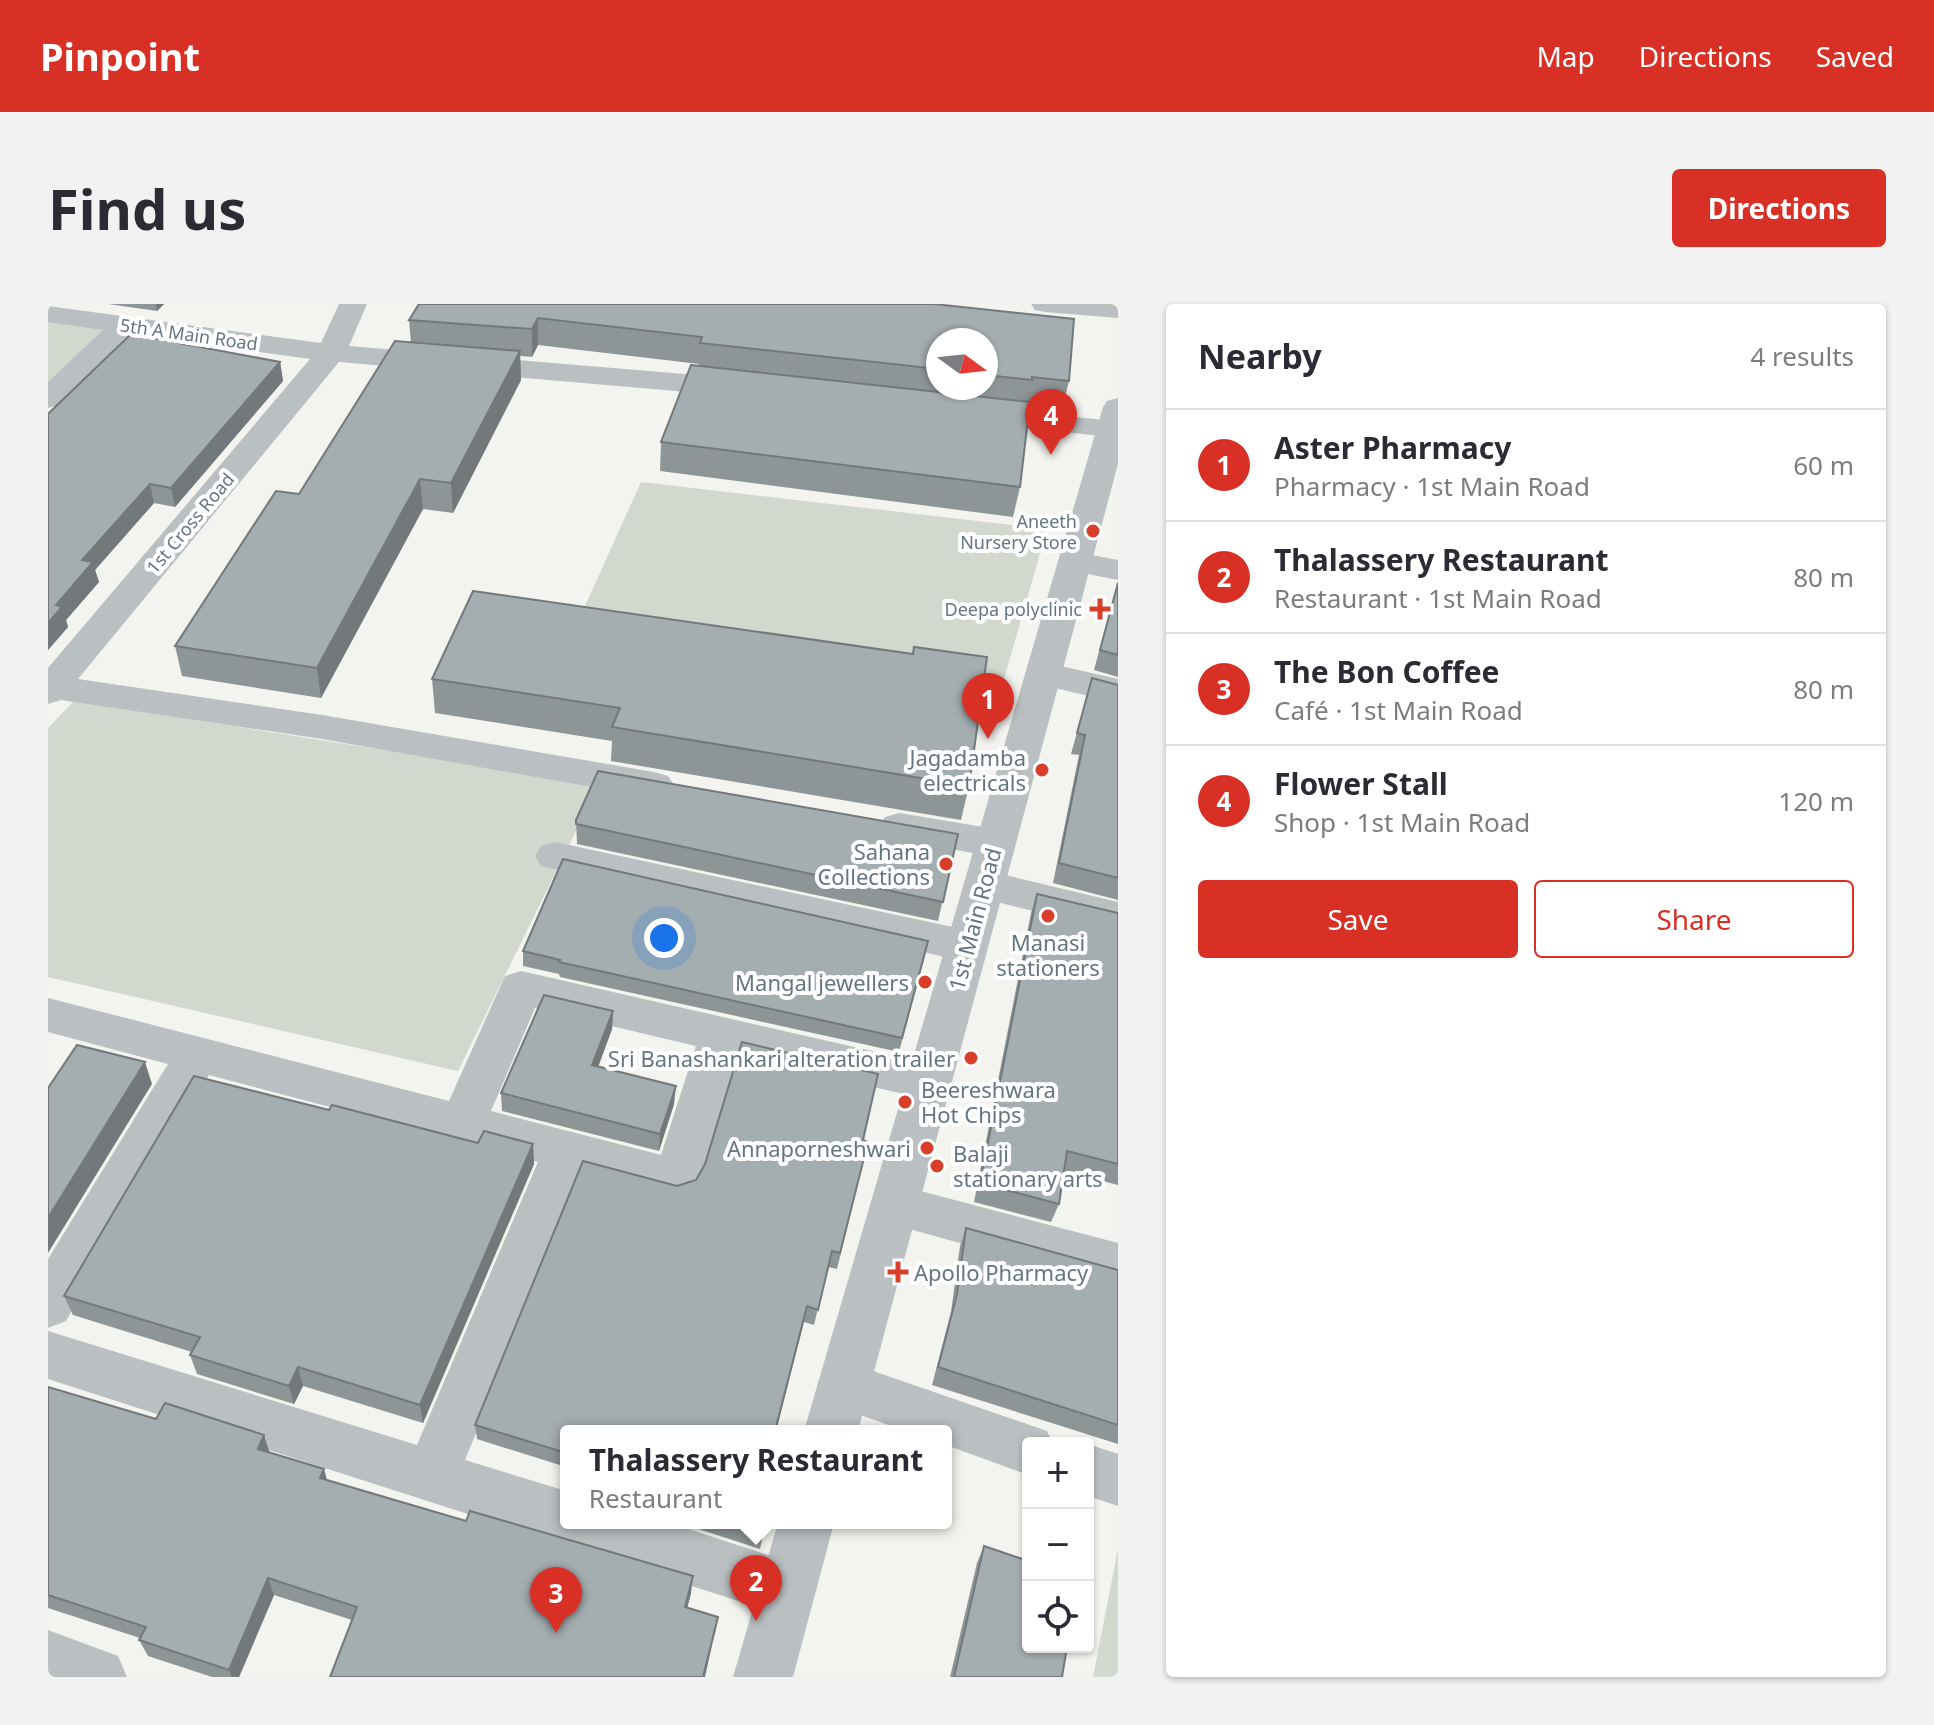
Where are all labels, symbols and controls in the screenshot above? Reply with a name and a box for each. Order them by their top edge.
text: Pinpoint [40,30,200,82]
text: Map [1536,37,1595,75]
text: Directions [1639,37,1772,75]
text: Saved [1816,37,1894,75]
button: Directions [1672,169,1886,247]
text: Find us [48,170,246,246]
street label: 5th A Main Road [119,312,259,356]
north arrow [926,328,998,400]
text: Nearby [1198,333,1322,379]
text: 4 results [1750,338,1854,374]
pin: 4 [1025,389,1077,455]
text: Aster Pharmacy [1274,427,1511,468]
text: 1 [1217,447,1231,483]
text: 60 m [1793,447,1854,483]
street label: 1st Cross Road [141,468,239,578]
text: Pharmacy · 1st Main Road [1274,468,1590,504]
place label: Aneeth Nursery Store [960,509,1077,554]
marker: Aneeth Nursery Store [1084,522,1102,540]
text: Thalassery Restaurant [1274,539,1609,580]
text: 2 [1217,559,1231,595]
text: 80 m [1793,559,1854,595]
text: Restaurant · 1st Main Road [1274,580,1602,616]
place label: Deepa polyclinic [945,597,1082,621]
marker: Deepa polyclinic [1089,598,1111,620]
text: The Bon Coffee [1274,651,1500,692]
text: 3 [1217,671,1231,707]
text: 80 m [1793,671,1854,707]
pin: 1 [962,673,1014,739]
text: Café · 1st Main Road [1274,692,1523,728]
place label: Jagadamba electricals [907,742,1026,797]
marker: Jagadamba electricals [1033,761,1051,779]
text: Flower Stall [1274,763,1448,804]
text: 4 [1217,783,1231,819]
text: 120 m [1778,783,1854,819]
text: Shop · 1st Main Road [1274,804,1530,840]
place label: Sahana Collections [817,836,930,891]
street label: 1st Main Road [940,844,1008,994]
marker: Sahana Collections [937,855,955,873]
button: Save [1198,880,1518,958]
button: Share [1534,880,1854,958]
marker: Manasi stationers [1039,907,1057,925]
your location [644,918,684,958]
place label: Manasi stationers [996,927,1100,982]
place label: Mangal jewellers [735,967,909,997]
marker: Mangal jewellers [916,973,934,991]
place label: Sri Banashankari alteration trailer [608,1043,955,1073]
marker: Sri Banashankari alteration trailer [962,1049,980,1067]
place label: Beereshwara Hot Chips [921,1074,1056,1129]
marker: Beereshwara Hot Chips [896,1093,914,1111]
place label: Annaporneshwari [727,1133,911,1163]
place label: Balaji stationary arts [953,1138,1103,1193]
marker: Annaporneshwari [918,1139,936,1157]
marker: Balaji stationary arts [928,1157,946,1175]
place label: Apollo Pharmacy [914,1257,1089,1287]
marker: Apollo Pharmacy [889,1263,907,1281]
popup [560,1425,952,1529]
map controls [1022,1437,1094,1653]
button: + [1022,1437,1094,1509]
text: Thalassery Restaurant [589,1439,923,1480]
text: Restaurant [589,1480,722,1516]
button: − [1022,1509,1094,1581]
pin: 2 [730,1555,782,1621]
pin: 3 [530,1567,582,1633]
button: locate [1022,1581,1094,1653]

